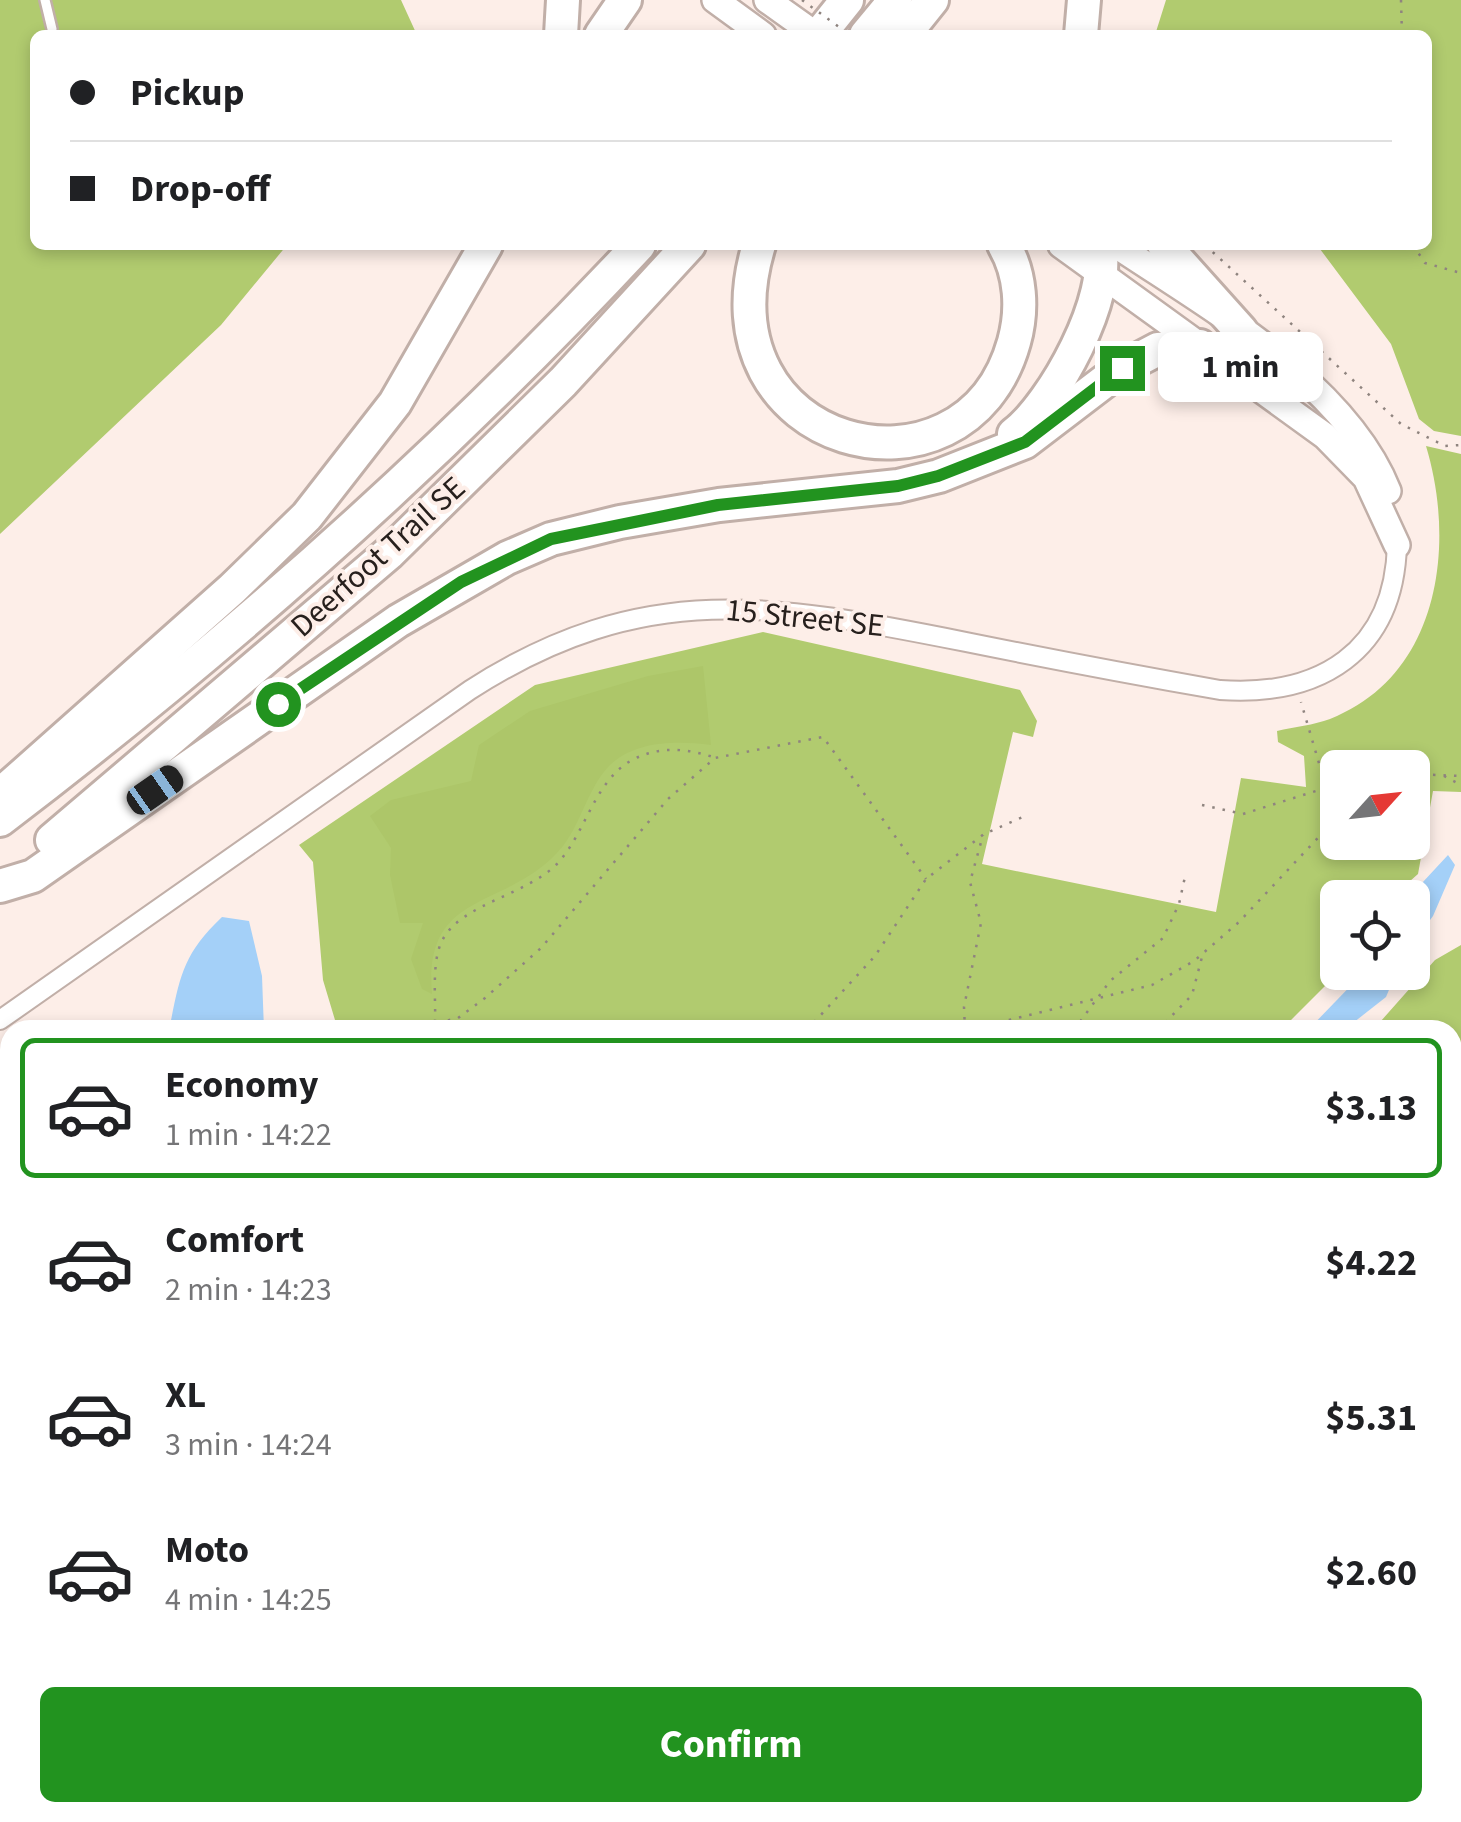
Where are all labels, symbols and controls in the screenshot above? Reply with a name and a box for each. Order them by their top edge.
text: Pickup [130,66,244,120]
text: Drop-off [130,162,270,216]
callout: 1 min [1157,333,1322,403]
text: 1 min [1202,344,1279,390]
route end [1100,346,1145,391]
street label: Deerfoot Trail SE [280,466,476,648]
street label: 15 Street SE [724,587,886,649]
route start [256,682,301,727]
north arrow [1320,750,1430,860]
map controls [1320,750,1430,990]
car [122,761,188,819]
button: locate [1320,880,1430,990]
text: Economy [165,1058,318,1112]
icon: car [45,1063,135,1153]
text: $3.13 [1325,1081,1417,1135]
text: 1 min · 14:22 [165,1112,332,1158]
text: Comfort [165,1213,304,1267]
icon: car [45,1218,135,1308]
text: $4.22 [1325,1236,1417,1290]
text: 2 min · 14:23 [165,1267,332,1313]
text: XL [165,1368,206,1422]
icon: car [45,1373,135,1463]
text: $5.31 [1325,1391,1417,1445]
text: 3 min · 14:24 [165,1422,332,1468]
text: Moto [165,1523,249,1577]
icon: car [45,1528,135,1618]
text: $2.60 [1325,1546,1417,1600]
text: 4 min · 14:25 [165,1577,332,1623]
button: Confirm [40,1687,1422,1802]

